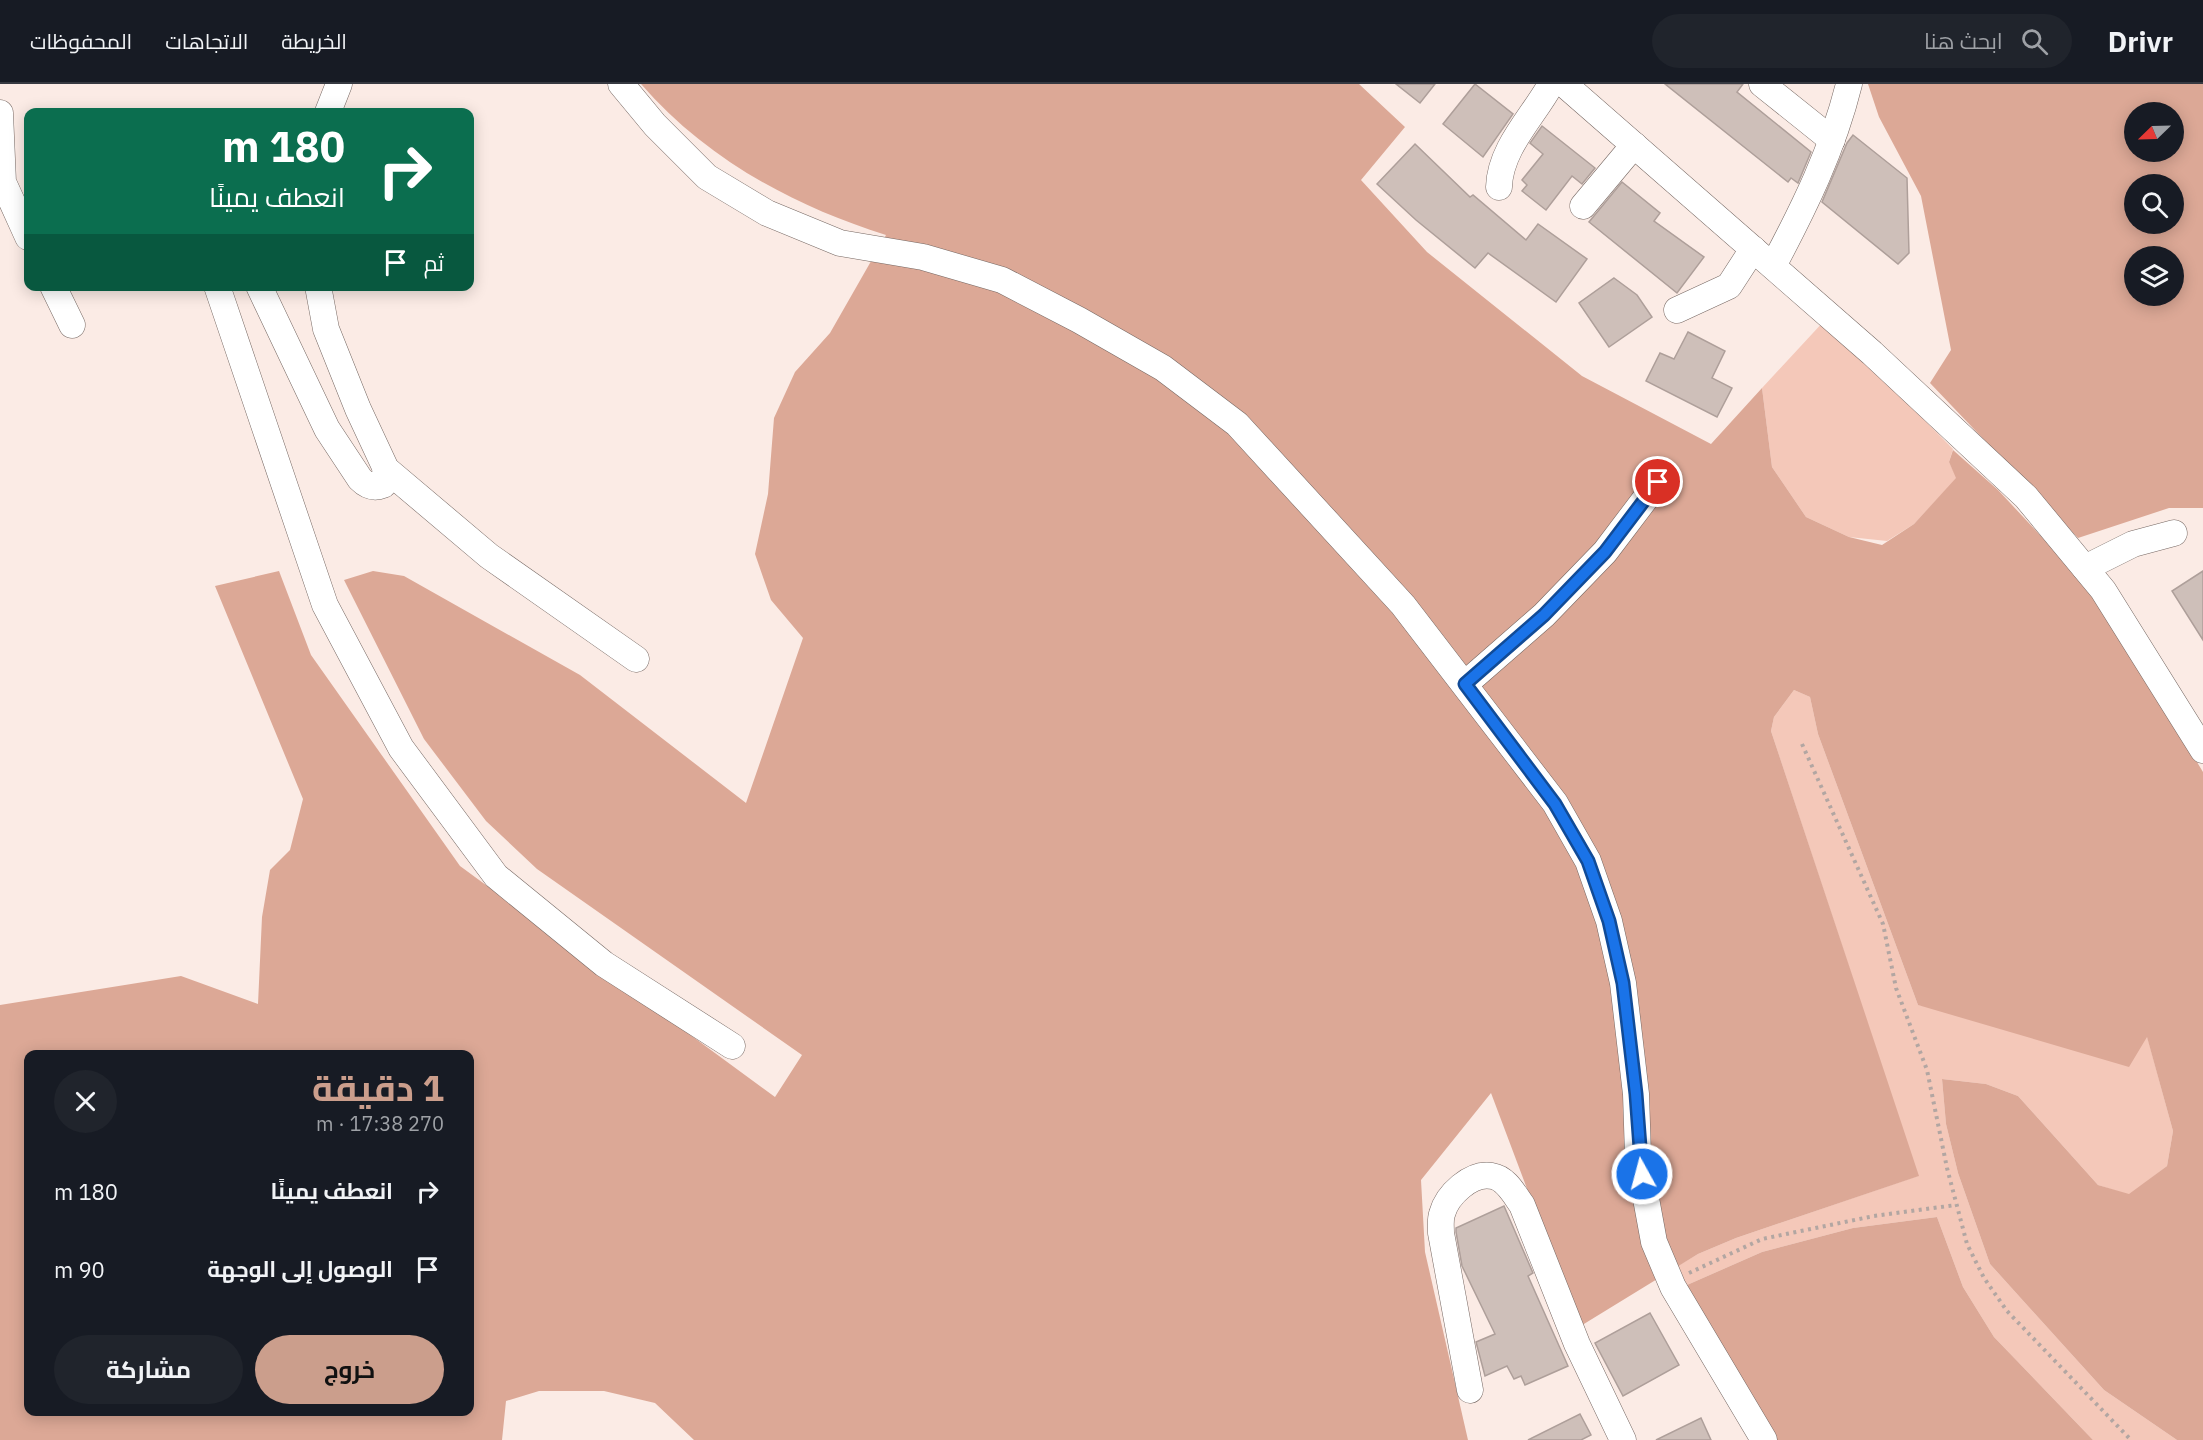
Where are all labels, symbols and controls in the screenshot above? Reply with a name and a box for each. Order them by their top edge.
search box [1652,14,2072,68]
text: Drivr [2108,23,2173,60]
icon: search [2018,25,2051,58]
text: ابحث هنا [1924,26,2003,55]
text: المحفوظات [30,27,132,55]
text: الاتجاهات [165,27,248,55]
text: الخريطة [281,27,347,55]
north arrow [2124,102,2184,162]
map controls [2124,102,2184,306]
text: 180 m [222,119,345,174]
icon: right [366,132,444,210]
button: search [2124,174,2184,234]
text: انعطف يمينًا [209,179,345,214]
icon: arrive [379,246,412,279]
button: layers [2124,246,2184,306]
text: ثم [424,248,444,277]
pin [1632,456,1683,507]
icon: arrive [1641,465,1674,498]
text: 1 دقيقة [312,1064,444,1111]
button: close [54,1070,117,1133]
text: 270 m · 17:38 [316,1110,444,1137]
position arrow [1610,1142,1674,1206]
icon: right [411,1175,444,1208]
text: انعطف يمينًا [271,1176,393,1205]
text: 180 m [54,1177,118,1206]
icon: arrive [411,1253,444,1286]
text: الوصول إلى الوجهة [207,1254,393,1283]
text: 90 m [54,1255,105,1284]
button: مشاركة [54,1335,243,1404]
button: خروج [255,1335,444,1404]

